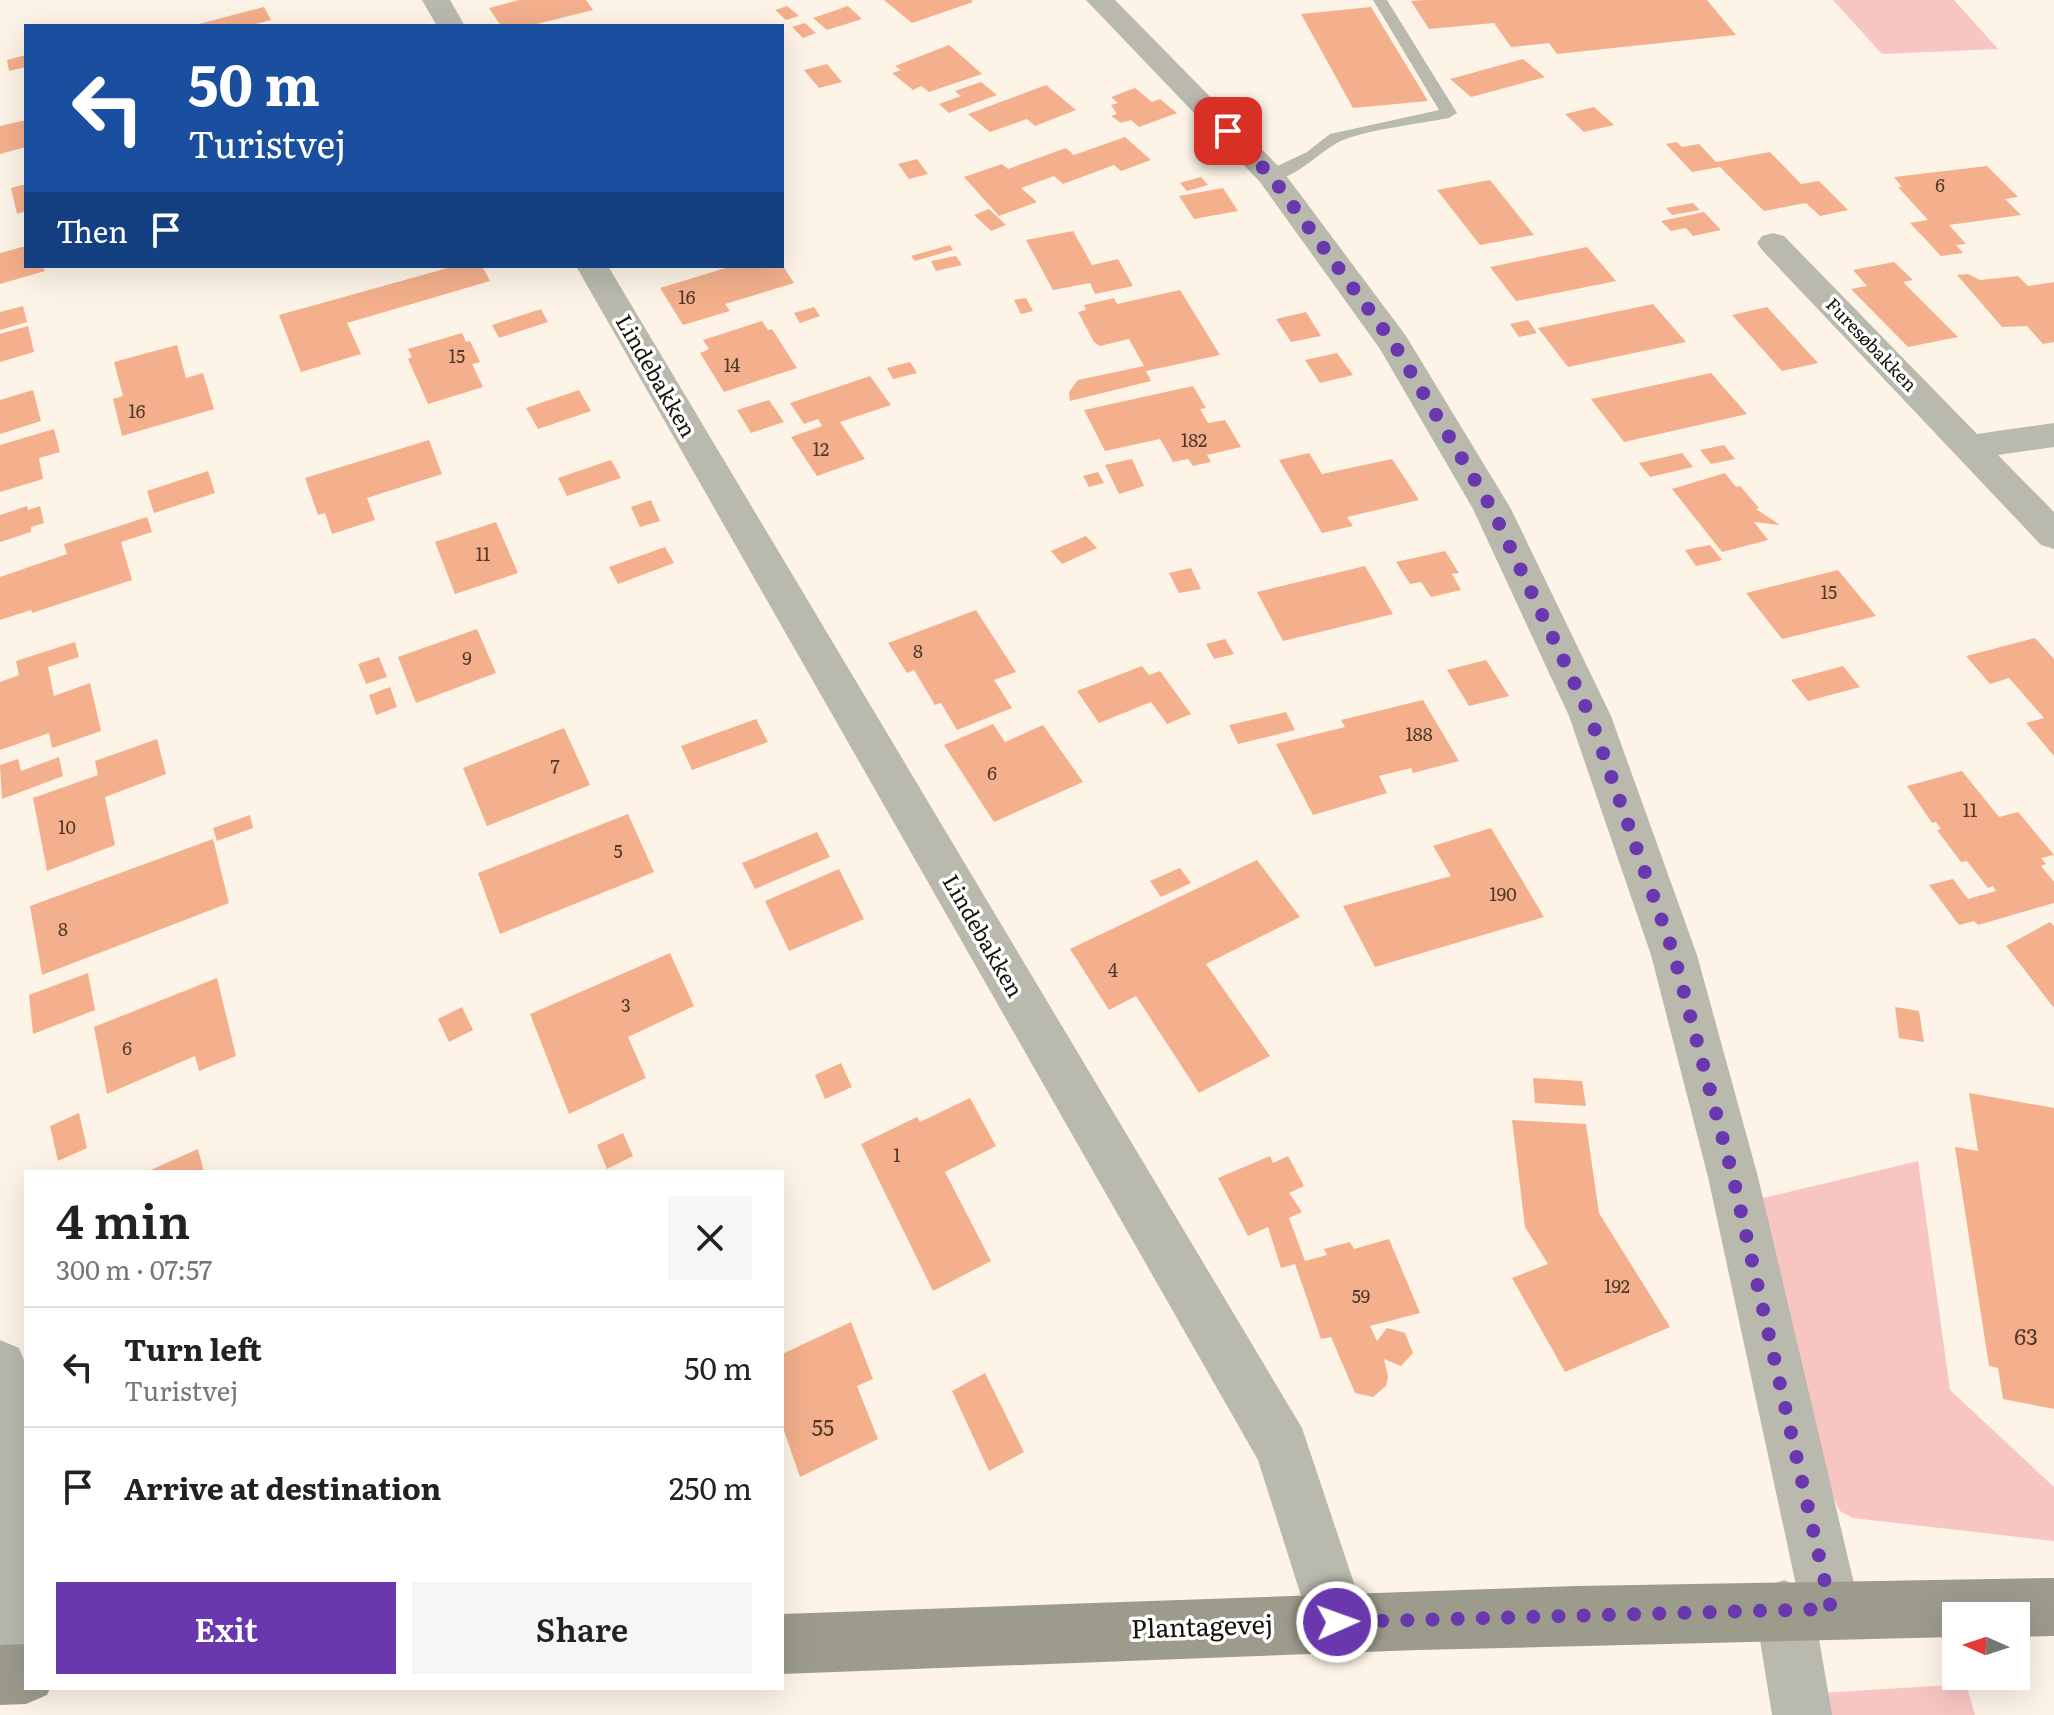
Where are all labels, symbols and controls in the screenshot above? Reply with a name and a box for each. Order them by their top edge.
text: 50 m [188,40,320,123]
icon: left [56,56,160,160]
pin [1194,97,1262,165]
icon: arrive [1206,109,1250,153]
text: Turistvej [188,116,346,169]
house number: 6 [1935,171,1945,198]
text: Then [56,208,128,252]
icon: arrive [144,208,188,252]
house number: 16 [679,283,696,310]
street label: Furesøbakken [1820,291,1924,397]
street label: Lindebakken [609,308,706,443]
house number: 15 [449,342,465,369]
house number: 14 [724,351,740,378]
house number: 16 [129,397,146,424]
house number: 182 [1181,426,1207,453]
house number: 12 [813,435,829,462]
house number: 11 [476,540,490,567]
house number: 15 [1821,578,1837,605]
house number: 8 [913,637,923,664]
house number: 9 [462,644,472,671]
house number: 188 [1405,720,1433,747]
house number: 7 [550,752,560,779]
house number: 6 [987,759,997,786]
house number: 11 [1963,796,1977,823]
house number: 10 [58,813,76,840]
house number: 5 [613,837,623,864]
street label: Lindebakken [936,868,1033,1003]
house number: 190 [1489,880,1517,907]
house number: 8 [58,915,68,942]
house number: 4 [1108,956,1118,983]
house number: 3 [621,991,631,1018]
house number: 6 [122,1034,132,1061]
house number: 1 [893,1141,901,1168]
text: 4 min [56,1183,190,1254]
button: close [668,1196,752,1280]
text: 300 m · 07:57 [56,1249,212,1288]
house number: 192 [1604,1272,1630,1299]
house number: 59 [1352,1282,1370,1309]
house number: 63 [2014,1319,2038,1352]
text: Turn left [124,1326,262,1370]
icon: left [56,1345,100,1389]
text: 50 m [684,1345,752,1389]
text: Turistvej [124,1370,238,1409]
house number: 55 [812,1410,834,1443]
icon: arrive [56,1465,100,1509]
text: Arrive at destination [124,1465,441,1509]
text: 250 m [669,1465,752,1509]
position arrow [1295,1580,1379,1664]
button: Exit [56,1582,396,1674]
button: Share [412,1582,752,1674]
north arrow [1942,1602,2030,1690]
map controls [1942,1602,2030,1690]
street label: Plantagevej [1130,1603,1274,1646]

